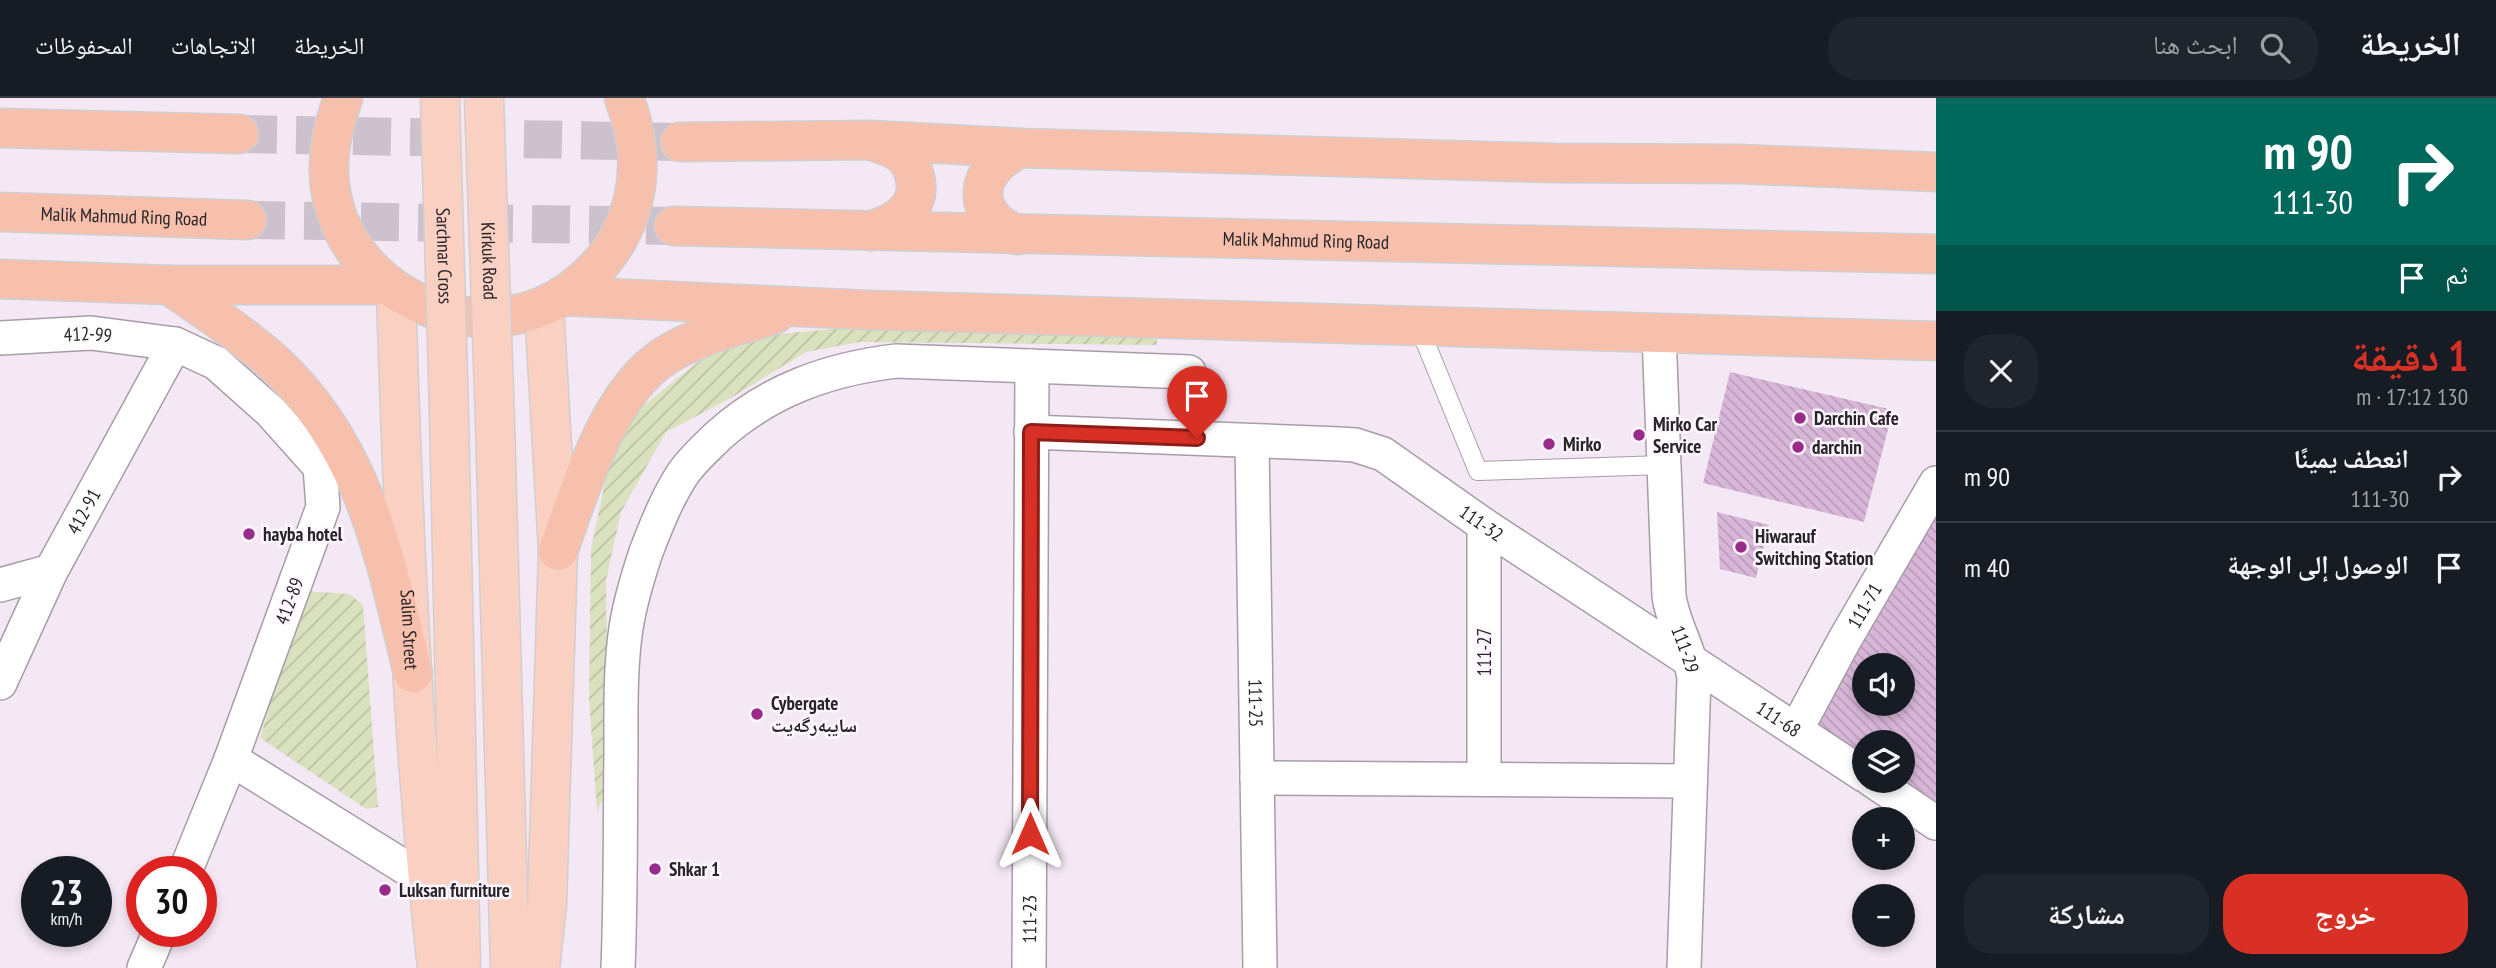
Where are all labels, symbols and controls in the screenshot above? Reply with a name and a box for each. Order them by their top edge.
search box [1828,17,2318,80]
text: الخريطة [2360,21,2461,64]
text: ابحث هنا [2153,28,2238,61]
icon: search [2256,29,2294,67]
text: المحفوظات [35,30,133,61]
text: الاتجاهات [171,30,256,61]
text: الخريطة [294,30,365,61]
text: 90 m [2264,119,2353,183]
icon: right [2377,126,2468,217]
text: 111-30 [2272,181,2353,223]
street label: Malik Mahmud Ring Road [40,201,208,231]
street label: Sarchnar Cross [431,208,458,304]
street label: Kirkuk Road [476,222,503,300]
street label: Malik Mahmud Ring Road [1222,226,1389,254]
text: ثم [2445,258,2468,291]
icon: arrive [2393,259,2431,297]
street label: 412-99 [63,321,113,348]
text: 1 دقيقة [2351,328,2468,383]
button: close [1964,334,2038,408]
pin [1167,366,1227,438]
icon: arrive [1178,377,1216,415]
text: 130 m · 17:12 [2356,382,2468,411]
place label: Darchin Cafe [1814,406,1899,430]
marker: Darchin Cafe [1792,410,1808,426]
place label: Mirko Car Service [1653,412,1718,458]
marker: Mirko Car Service [1631,427,1647,443]
place label: Mirko [1563,432,1602,456]
place label: darchin [1812,435,1862,459]
marker: Mirko [1541,436,1557,452]
marker: darchin [1790,439,1806,455]
text: انعطف يمينًا [2293,442,2409,475]
icon: right [2430,458,2468,496]
text: 90 m [1964,460,2010,493]
street label: 412-91 [61,484,106,538]
text: 111-30 [2351,484,2409,513]
street label: 111-32 [1455,499,1508,547]
place label: hayba hotel [263,522,343,546]
place label: Hiwarauf Switching Station [1755,524,1873,570]
marker: hayba hotel [241,526,257,542]
marker: Hiwarauf Switching Station [1733,539,1749,555]
text: الوصول إلى الوجهة [2227,548,2409,581]
icon: arrive [2430,549,2468,587]
text: 40 m [1964,551,2010,584]
street label: 412-89 [269,574,309,628]
street label: 111-71 [1842,579,1887,633]
street label: Salim Street [396,589,424,671]
street label: 111-29 [1666,622,1705,675]
street label: 111-27 [1472,628,1496,676]
map controls [1852,653,1915,947]
button: sound [1852,653,1915,716]
street label: 111-25 [1244,679,1268,727]
place label: Cybergate سایبەرگەیت [771,691,857,737]
street label: 111-68 [1752,696,1806,742]
marker: Cybergate سایبەرگەیت [749,706,765,722]
button: layers [1852,730,1915,793]
position arrow [993,797,1067,871]
button: + [1852,807,1915,870]
speed limit sign: 30 [126,856,217,947]
place label: Shkar 1 [669,857,720,881]
marker: Shkar 1 [647,861,663,877]
text: 23 [50,869,83,915]
button: مشاركة [1964,874,2209,954]
button: خروج [2223,874,2468,954]
place label: Luksan furniture [399,878,510,902]
marker: Luksan furniture [377,882,393,898]
button: − [1852,884,1915,947]
street label: 111-23 [1017,895,1041,943]
text: km/h [51,907,82,930]

